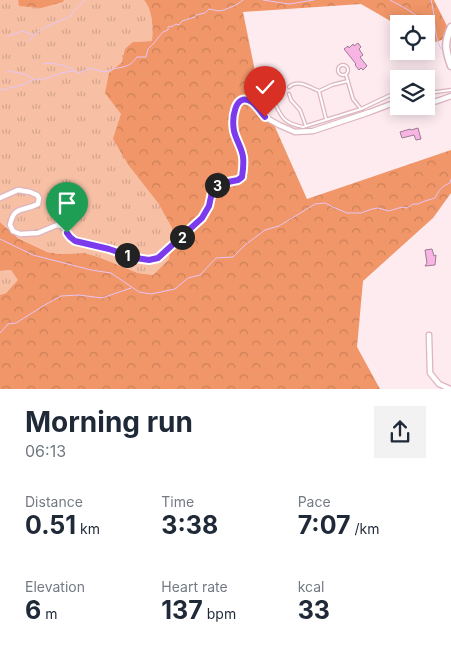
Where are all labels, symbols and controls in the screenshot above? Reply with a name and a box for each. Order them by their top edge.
map controls [390,15,435,115]
button: locate [390,15,435,60]
pin [244,66,286,117]
button: layers [390,70,435,115]
icon: check [251,73,279,101]
pin: 3 [204,172,230,198]
text: 3 [213,177,222,194]
pin [46,182,88,233]
icon: arrive [53,189,81,217]
pin: 2 [170,224,194,250]
text: 2 [178,229,187,246]
pin: 1 [114,242,140,268]
text: 1 [124,247,131,264]
text: Morning run [25,405,193,439]
button: share [374,406,426,458]
text: 06:13 [25,441,66,461]
text: Distance [25,493,83,510]
text: Time [161,493,194,510]
text: Pace [298,493,331,510]
text: 0.51 [25,510,76,540]
text: 3:38 [161,510,218,540]
text: 7:07 [298,510,351,540]
text: km [76,520,100,537]
text: /km [351,520,380,537]
text: Elevation [25,578,85,595]
text: Heart rate [161,578,228,595]
text: kcal [298,578,324,595]
text: 6 [25,595,41,625]
text: 137 [161,595,203,625]
text: 33 [298,595,330,625]
text: m [41,605,57,622]
text: bpm [203,605,236,622]

